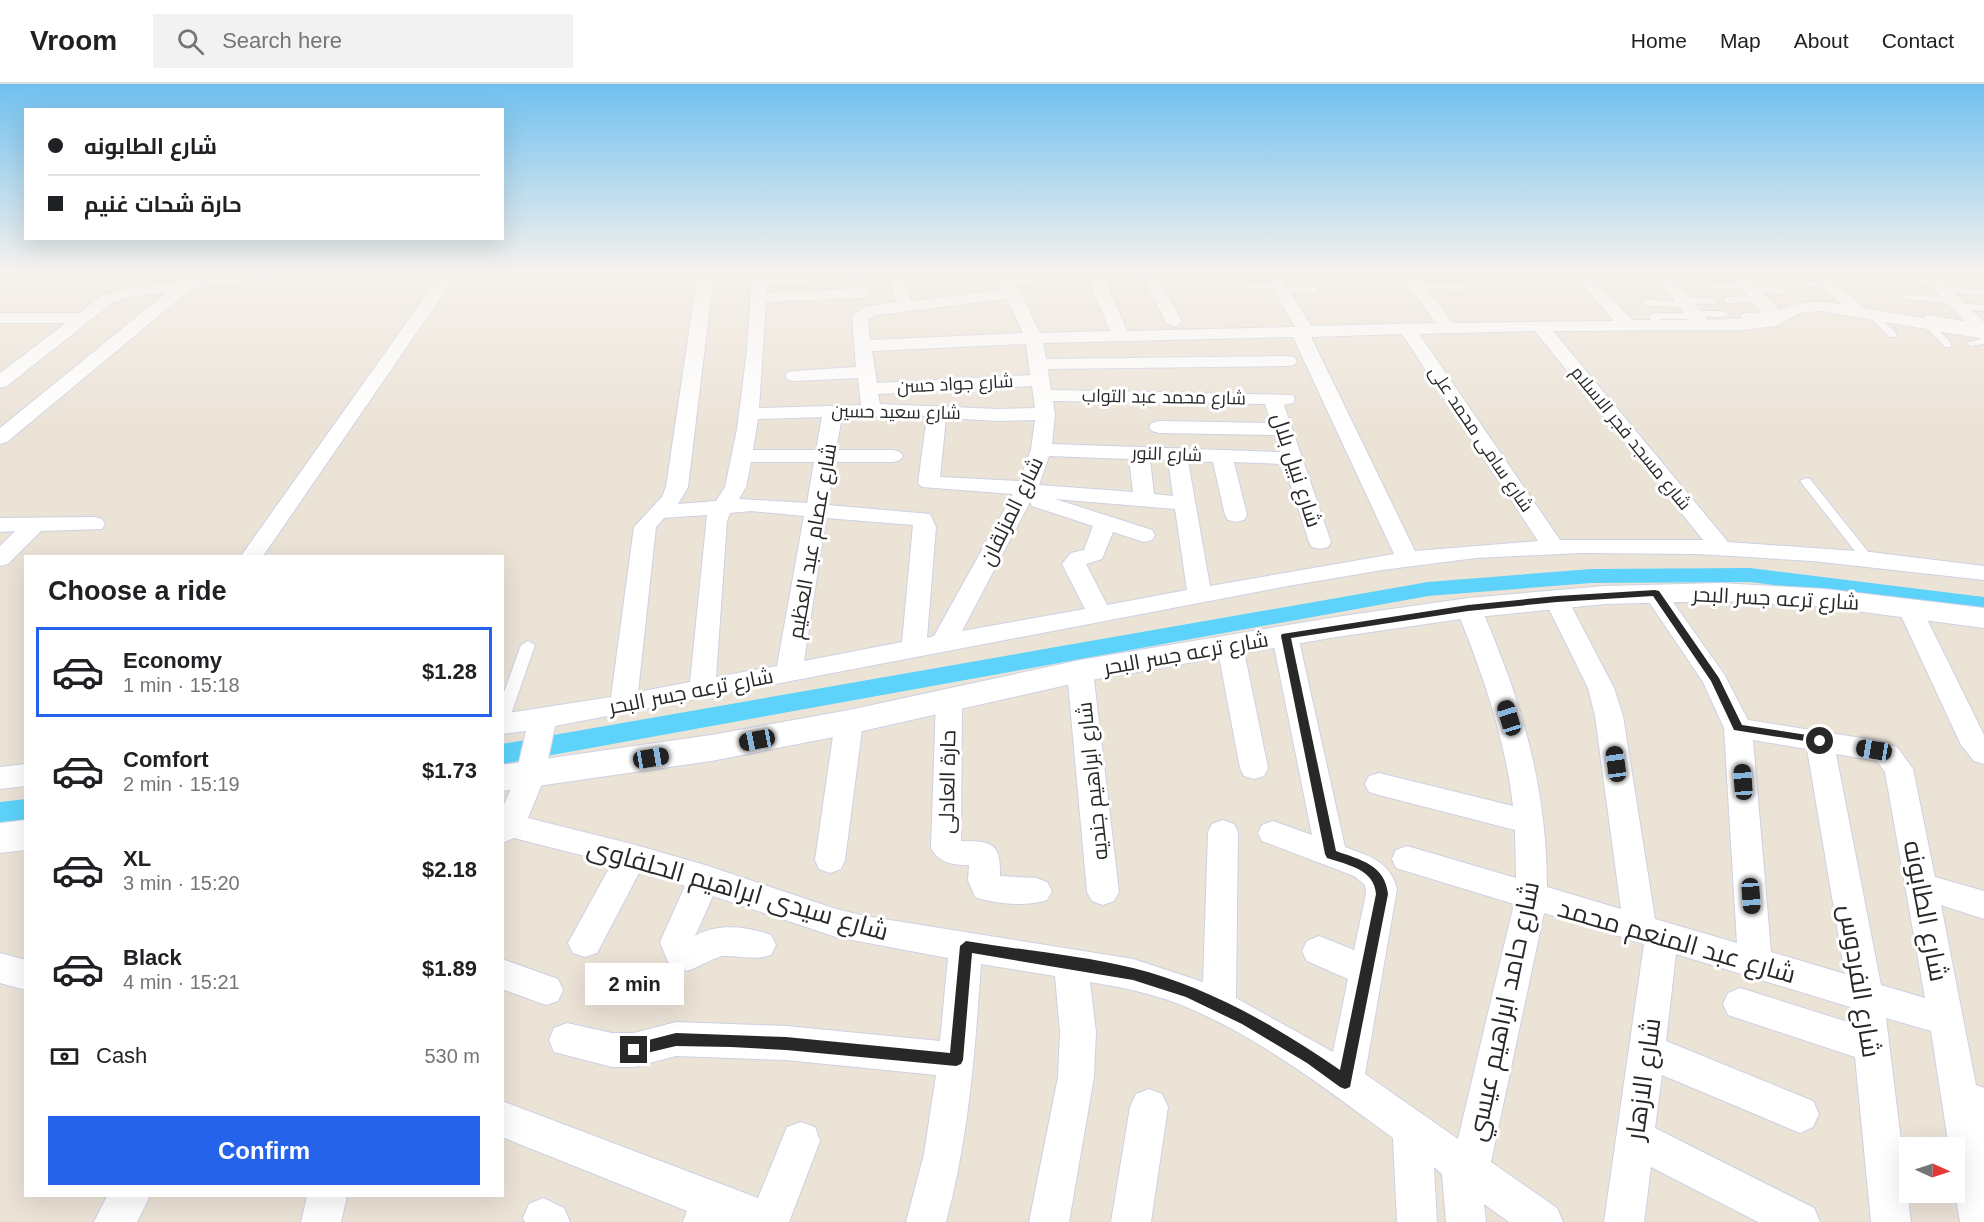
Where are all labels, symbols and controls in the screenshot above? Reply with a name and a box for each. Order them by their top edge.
search box [153,14,573,68]
text: Vroom [30,25,117,56]
icon: search [174,25,207,58]
text: Search here [222,28,342,53]
text: Home [1631,29,1687,52]
text: Map [1720,29,1761,52]
text: About [1794,29,1849,52]
text: Contact [1882,29,1954,52]
text: شارع الطابونه [84,134,217,159]
text: حارة شحات غنيم [84,192,242,217]
street label: شارع سامى محمد على [1423,362,1537,517]
street label: شارع مسجد فجر الاسلام [1565,362,1695,515]
street label: شارع جواد حسن [896,371,1014,399]
street label: شارع محمد عبد التواب [1082,386,1246,410]
street label: شارع سعيد حسين [831,401,961,425]
street label: شارع نبيل بلال [1265,410,1326,531]
street label: شارع عصام عبد العظيم [783,441,843,641]
street label: شارع النور [1131,443,1202,467]
street label: شارع المزلقان [975,453,1050,570]
text: Choose a ride [48,576,227,606]
street label: شارع ترعه جسر البحر [1691,582,1860,617]
street label: شارع ترعه جسر البحر [1101,627,1271,682]
icon: car [51,645,105,699]
text: Economy [123,648,222,673]
text: $1.28 [422,659,477,684]
street label: شارع ترعه جسر البحر [606,664,776,721]
text: 1 min · 15:18 [123,674,240,696]
car [1495,698,1523,738]
street label: شارع ابراهيم جنديه [1072,700,1115,861]
route start [1806,727,1833,754]
car [738,728,776,752]
street label: حارة العادلى [935,730,961,834]
car [1855,738,1893,762]
icon: car [51,744,105,798]
car [1605,745,1627,783]
car [632,746,670,770]
text: Comfort [123,747,209,772]
text: $1.73 [422,758,477,783]
car [1733,763,1753,801]
text: 2 min · 15:19 [123,773,240,795]
street label: شارع سيدى ابراهيم الحلفاوى [583,832,892,949]
street label: شارع الطابونه [1896,838,1954,984]
icon: car [51,843,105,897]
text: XL [123,846,151,871]
text: $2.18 [422,857,477,882]
text: 3 min · 15:20 [123,872,240,894]
car [1741,877,1761,915]
street label: شارع حامد ابراهيم عيسي [1461,878,1549,1144]
street label: شارع عبد المنعم محمد [1554,893,1799,992]
street label: شارع الفردوس [1831,902,1887,1060]
icon: car [51,942,105,996]
text: Black [123,945,182,970]
text: $1.89 [422,956,477,981]
callout: 2 min [584,963,684,1005]
text: 4 min · 15:21 [123,971,240,993]
text: 2 min [608,973,661,995]
street label: شارع الازهار [1619,1016,1668,1144]
route end [620,1036,647,1063]
icon: cash [48,1040,81,1073]
text: Cash [96,1043,147,1068]
text: 530 m [424,1045,480,1067]
button: Confirm [48,1116,480,1185]
north arrow [1899,1137,1965,1203]
map controls [1899,1137,1965,1203]

